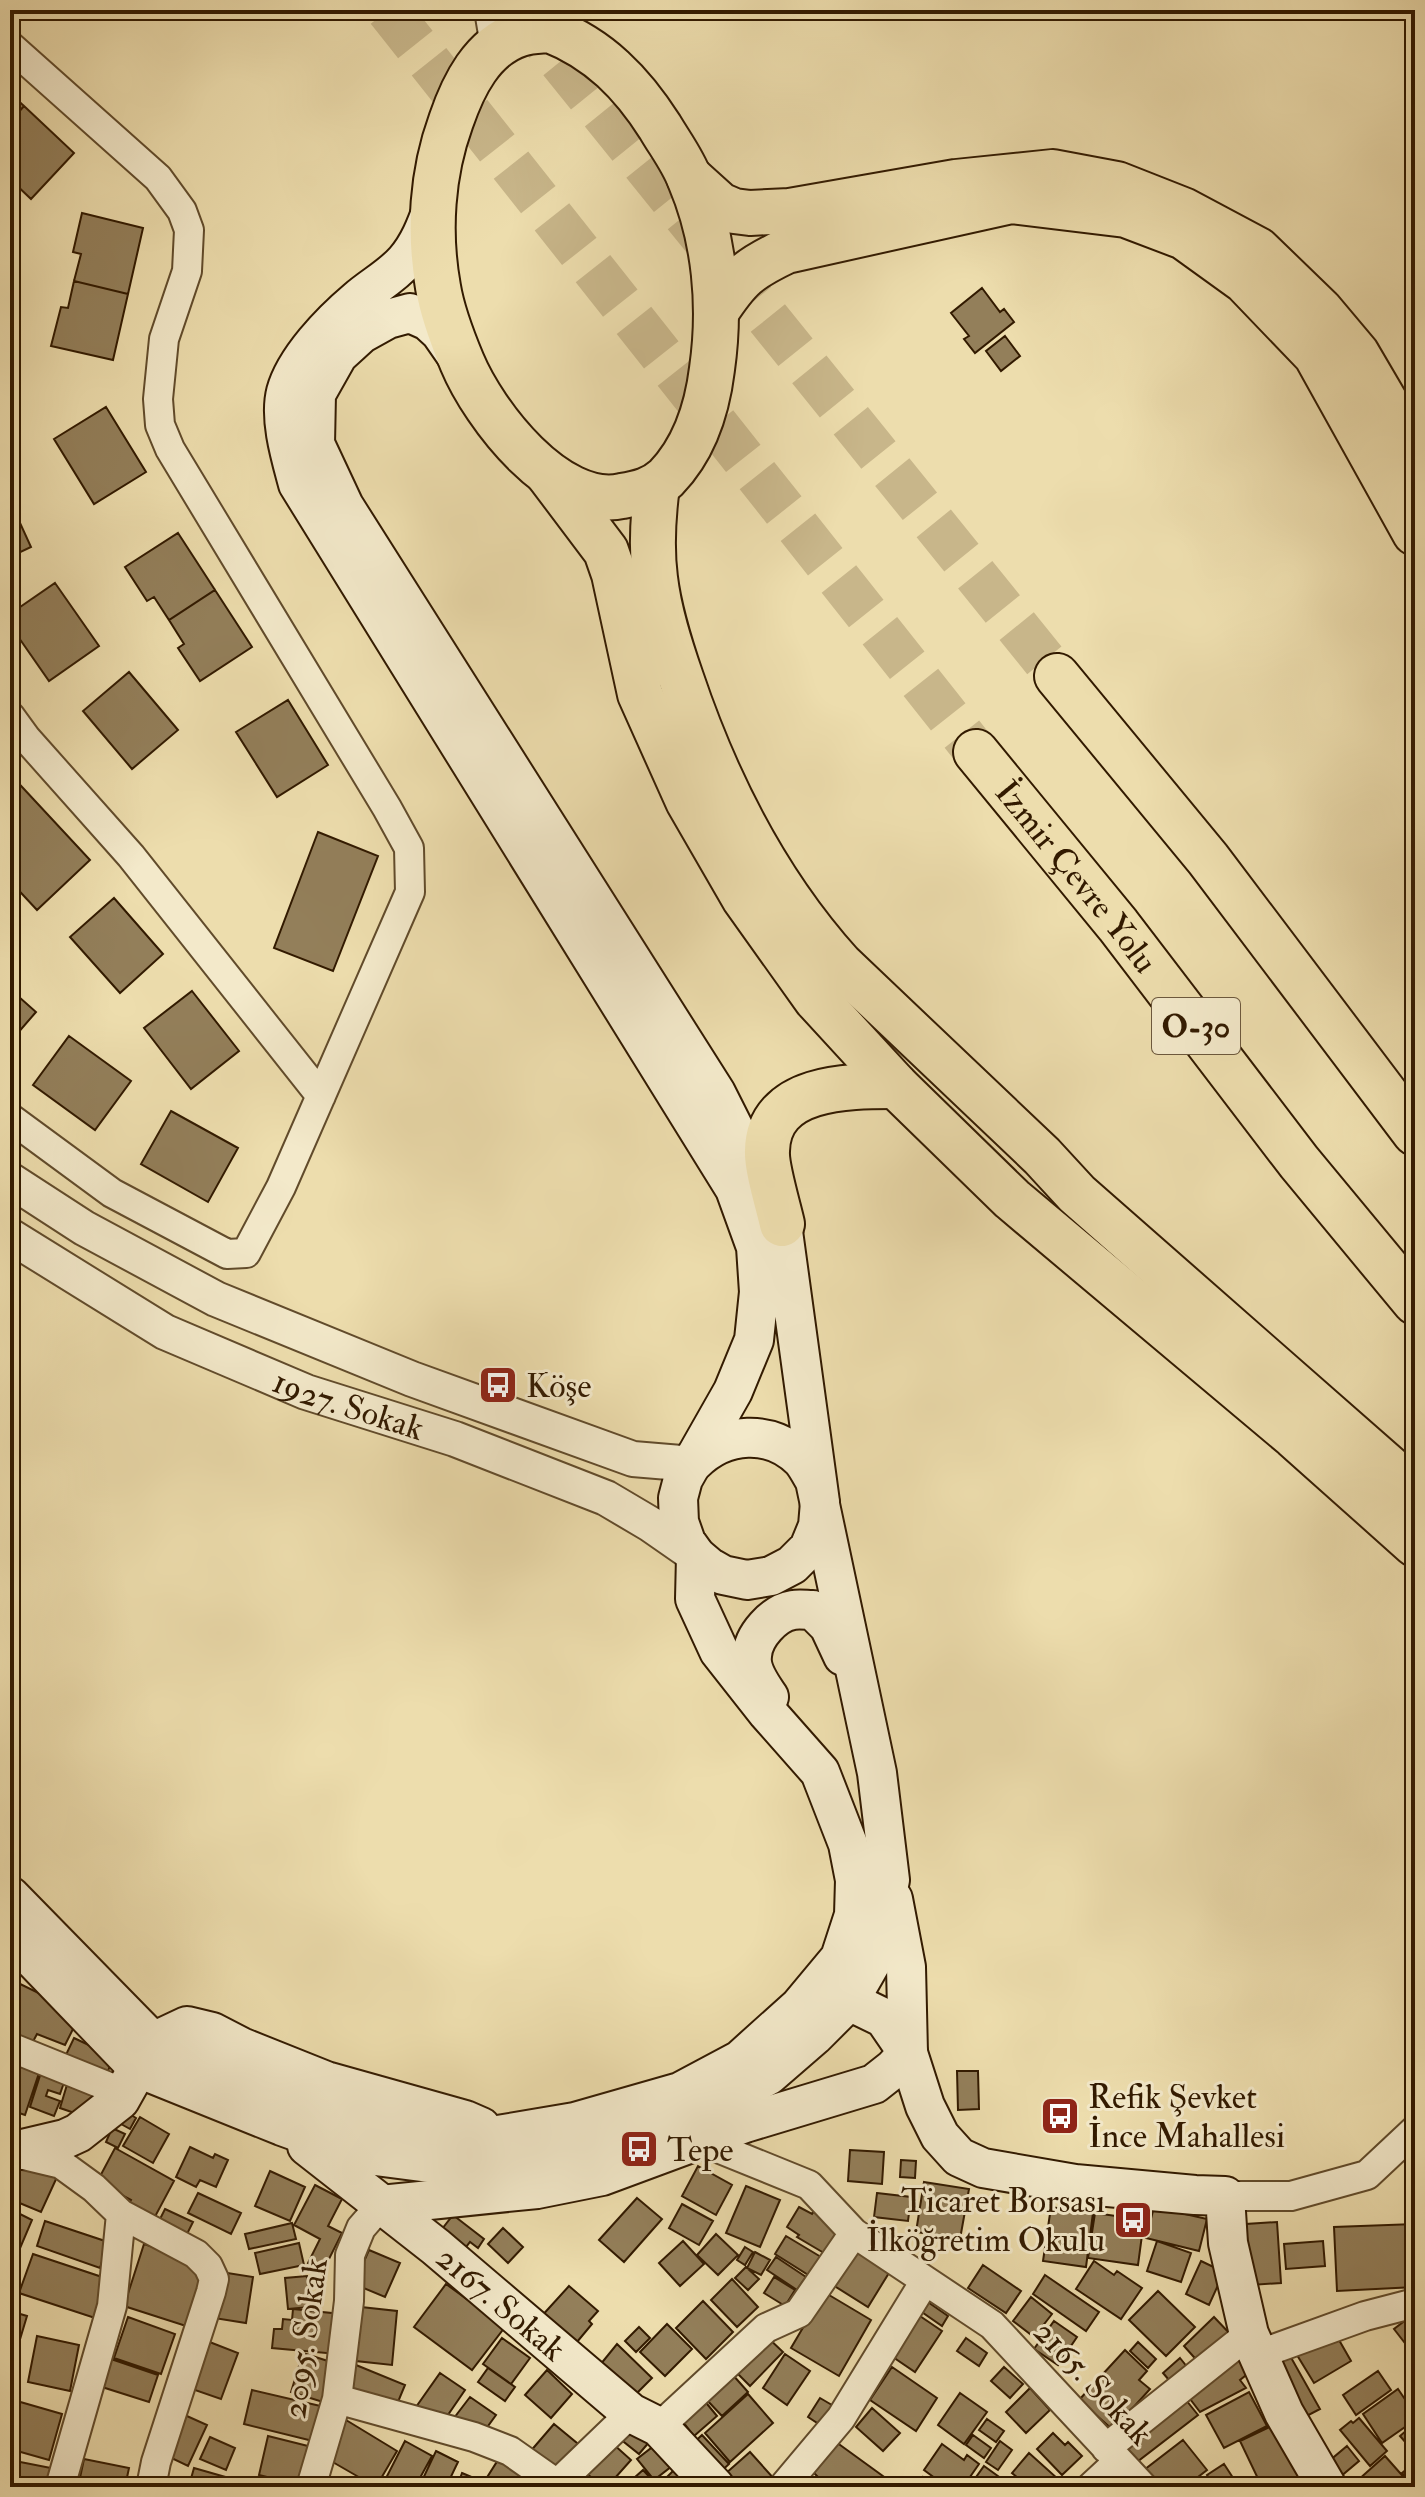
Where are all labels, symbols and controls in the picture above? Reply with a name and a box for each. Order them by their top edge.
street label: İzmir Çevre Yolu [985,772,1167,982]
road number: O-30 [1152,998,1240,1054]
street label: 1927. Sokak [266,1360,429,1451]
bus stop icon: Köşe [477,1364,519,1406]
place label: Köşe [526,1365,591,1408]
place label: Refik Şevket İnce Mahallesi [1088,2076,1285,2158]
bus stop icon: Refik Şevket İnce Mahallesi [1039,2095,1081,2137]
bus stop icon: Tepe [618,2128,660,2170]
place label: Tepe [667,2129,734,2172]
place label: Ticaret Borsası İlköğretim Okulu [866,2180,1105,2262]
bus stop icon: Ticaret Borsası İlköğretim Okulu [1112,2199,1154,2241]
street label: 2167. Sokak [427,2237,574,2371]
street label: 2095. Sokak [273,2255,338,2421]
street label: 2165. Sokak [1024,2311,1162,2455]

